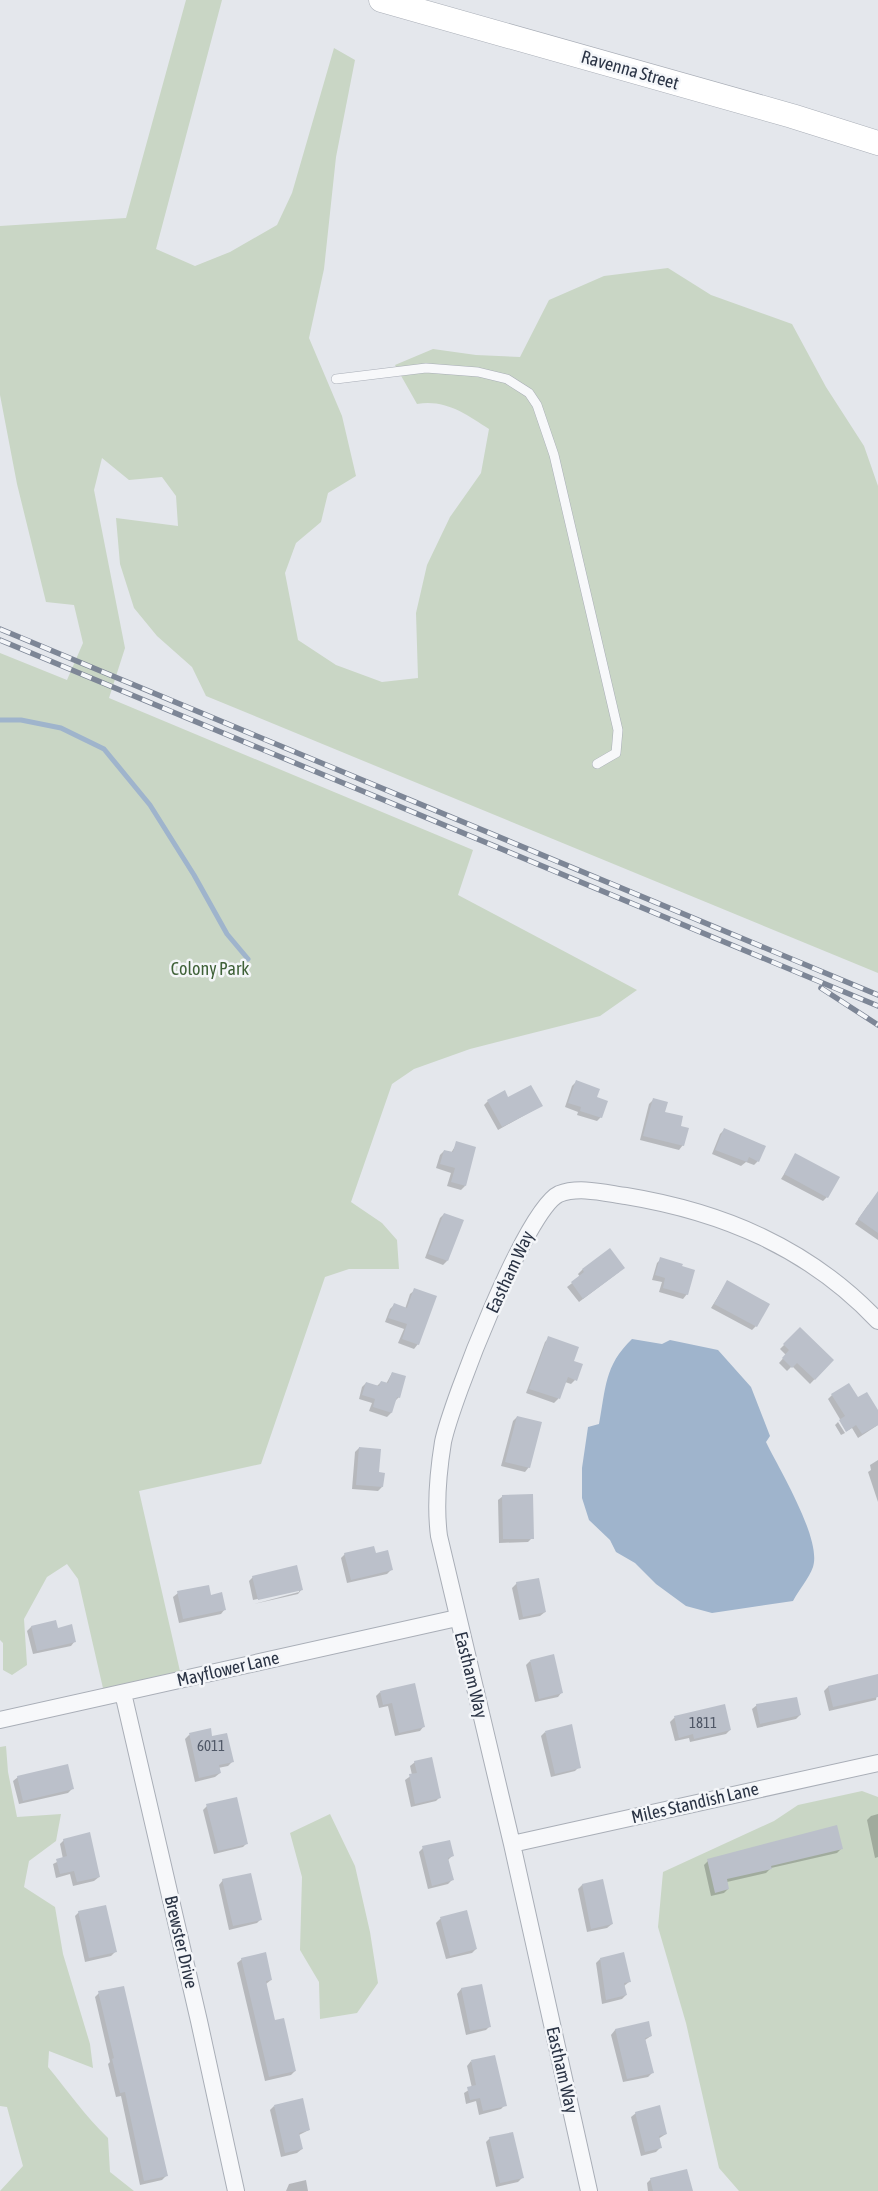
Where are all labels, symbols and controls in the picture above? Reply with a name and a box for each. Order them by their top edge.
street label: Ravenna Street [579,46,681,93]
park label: Colony Park [171,958,249,979]
street label: Eastham Way [481,1227,538,1316]
street label: Eastham Way [451,1629,492,1720]
street label: Mayflower Lane [175,1647,281,1690]
house number: 1811 [689,1714,717,1731]
house number: 6011 [197,1737,225,1754]
street label: Miles Standish Lane [629,1778,761,1827]
street label: Brewster Drive [161,1893,202,1990]
street label: Eastham Way [542,2024,583,2115]

